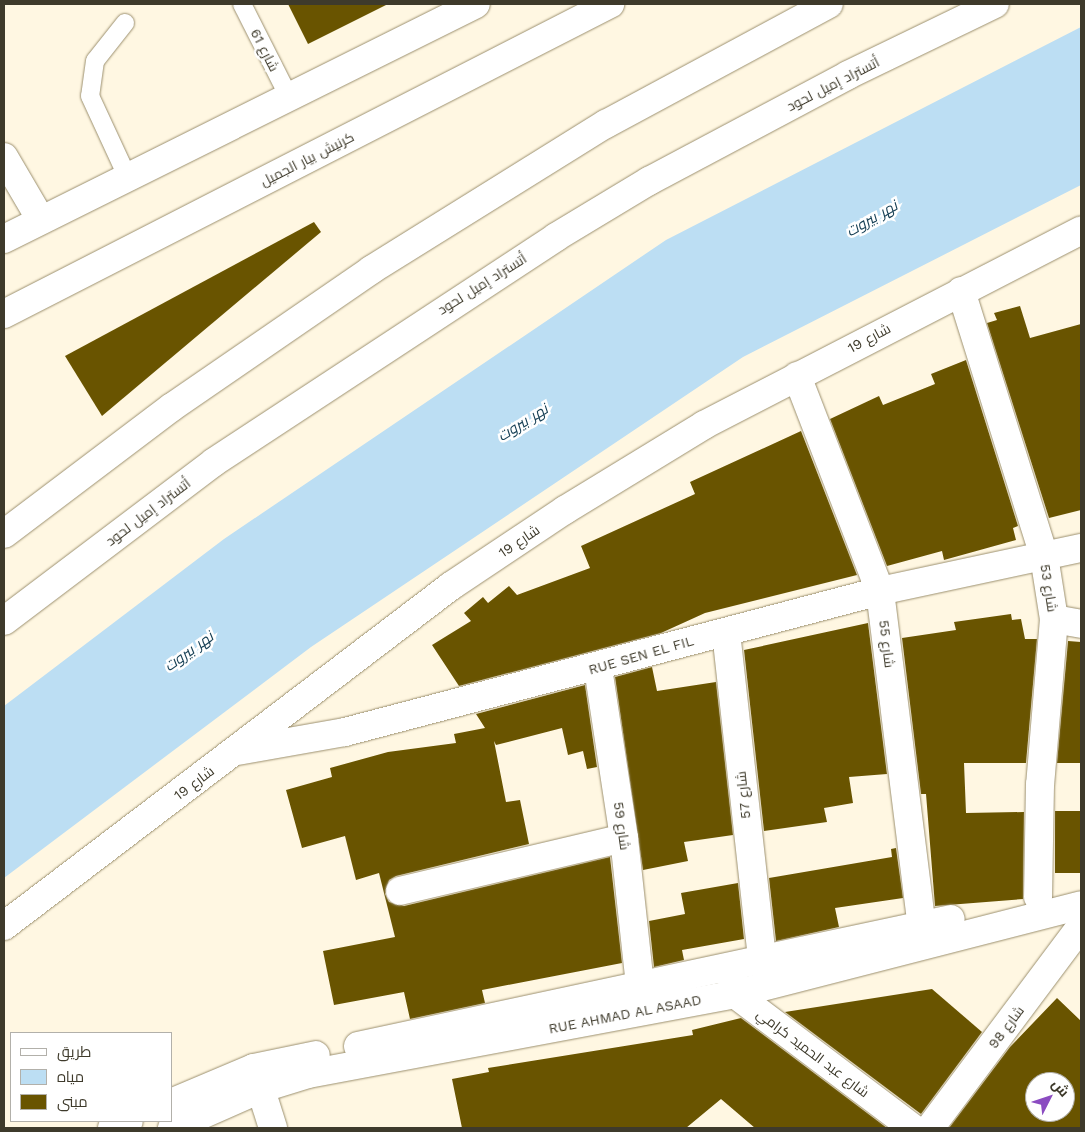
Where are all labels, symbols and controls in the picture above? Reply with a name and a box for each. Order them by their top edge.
street label: شارع 61 [247,26,283,74]
street label: أتستراد إميل لحود [784,53,882,115]
street label: كرنيش بيار الجميل [257,128,357,190]
water label: نهر بيروت [843,197,901,241]
street label: أتستراد إميل لحود [434,250,530,318]
street label: شارع 19 [845,320,893,356]
water label: نهر بيروت [494,400,552,446]
street label: أتستراد إميل لحود [102,475,194,549]
street label: شارع 19 [495,521,543,561]
street label: شارع 53 [1037,563,1061,613]
street label: شارع 55 [876,619,898,669]
water label: نهر بيروت [161,628,217,676]
street label: RUE SEN EL FIL [586,632,696,678]
street label: شارع 19 [171,762,217,804]
street label: شارع 57 [732,770,754,820]
street label: شارع 59 [610,801,634,851]
street label: RUE AHMAD AL ASAAD [546,991,704,1037]
street label: شارع 98 [985,1002,1027,1052]
street label: شارع عبد الحميد كرامي [753,1005,873,1101]
legend [10,1032,172,1122]
text: طريق [57,1043,91,1061]
text: مياه [57,1068,84,1086]
north arrow [1025,1072,1075,1122]
text: ش [1049,1076,1072,1100]
text: مبنى [57,1093,88,1111]

